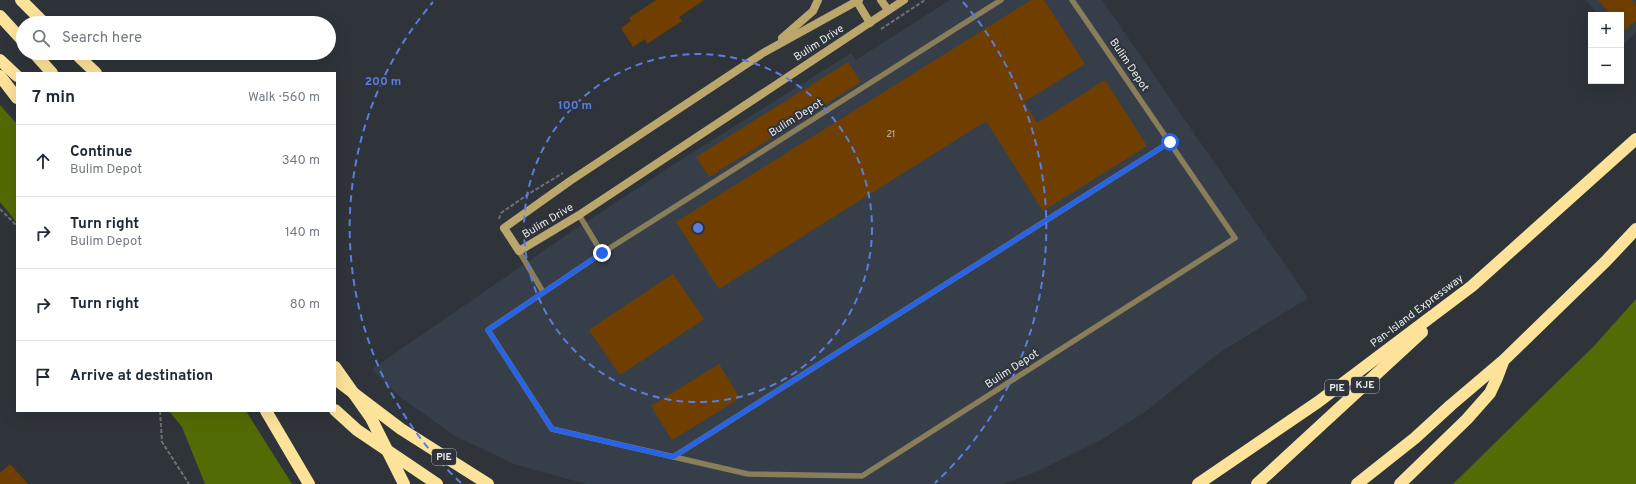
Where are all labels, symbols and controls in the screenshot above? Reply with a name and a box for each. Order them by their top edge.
map controls [1588,12,1624,84]
button: + [1588,12,1624,48]
search box [16,16,336,60]
street label: Bulim Drive [791,22,847,64]
icon: search [30,27,52,49]
text: Search here [62,29,142,48]
street label: Bulim Depot [1106,36,1152,94]
button: − [1588,48,1624,84]
text: 200 m [365,74,401,90]
text: 7 min [32,87,75,109]
text: Walk · 560 m [248,90,320,106]
street label: Bulim Depot [766,96,826,140]
text: 100 m [558,98,592,114]
house number: 21 [887,129,895,140]
route start [1161,133,1179,151]
text: Continue [70,143,132,162]
icon: ahead [32,150,54,172]
text: 340 m [282,153,320,169]
text: Bulim Depot [70,162,142,178]
street label: Bulim Drive [520,200,576,242]
text: Turn right [70,215,139,234]
centre of rings [691,221,705,235]
icon: right [32,222,54,244]
text: 140 m [285,225,320,241]
text: Bulim Depot [70,234,142,250]
route end [593,244,611,262]
street label: Pan-Island Expressway [1368,271,1466,351]
icon: right [32,294,54,316]
text: Turn right [70,295,139,314]
text: 80 m [290,297,320,313]
street label: Bulim Depot [983,347,1041,391]
icon: arrive [32,366,54,388]
text: Arrive at destination [70,367,213,386]
road number: KJE [1351,377,1379,393]
road number: PIE [1325,380,1349,396]
road number: PIE [432,449,456,465]

